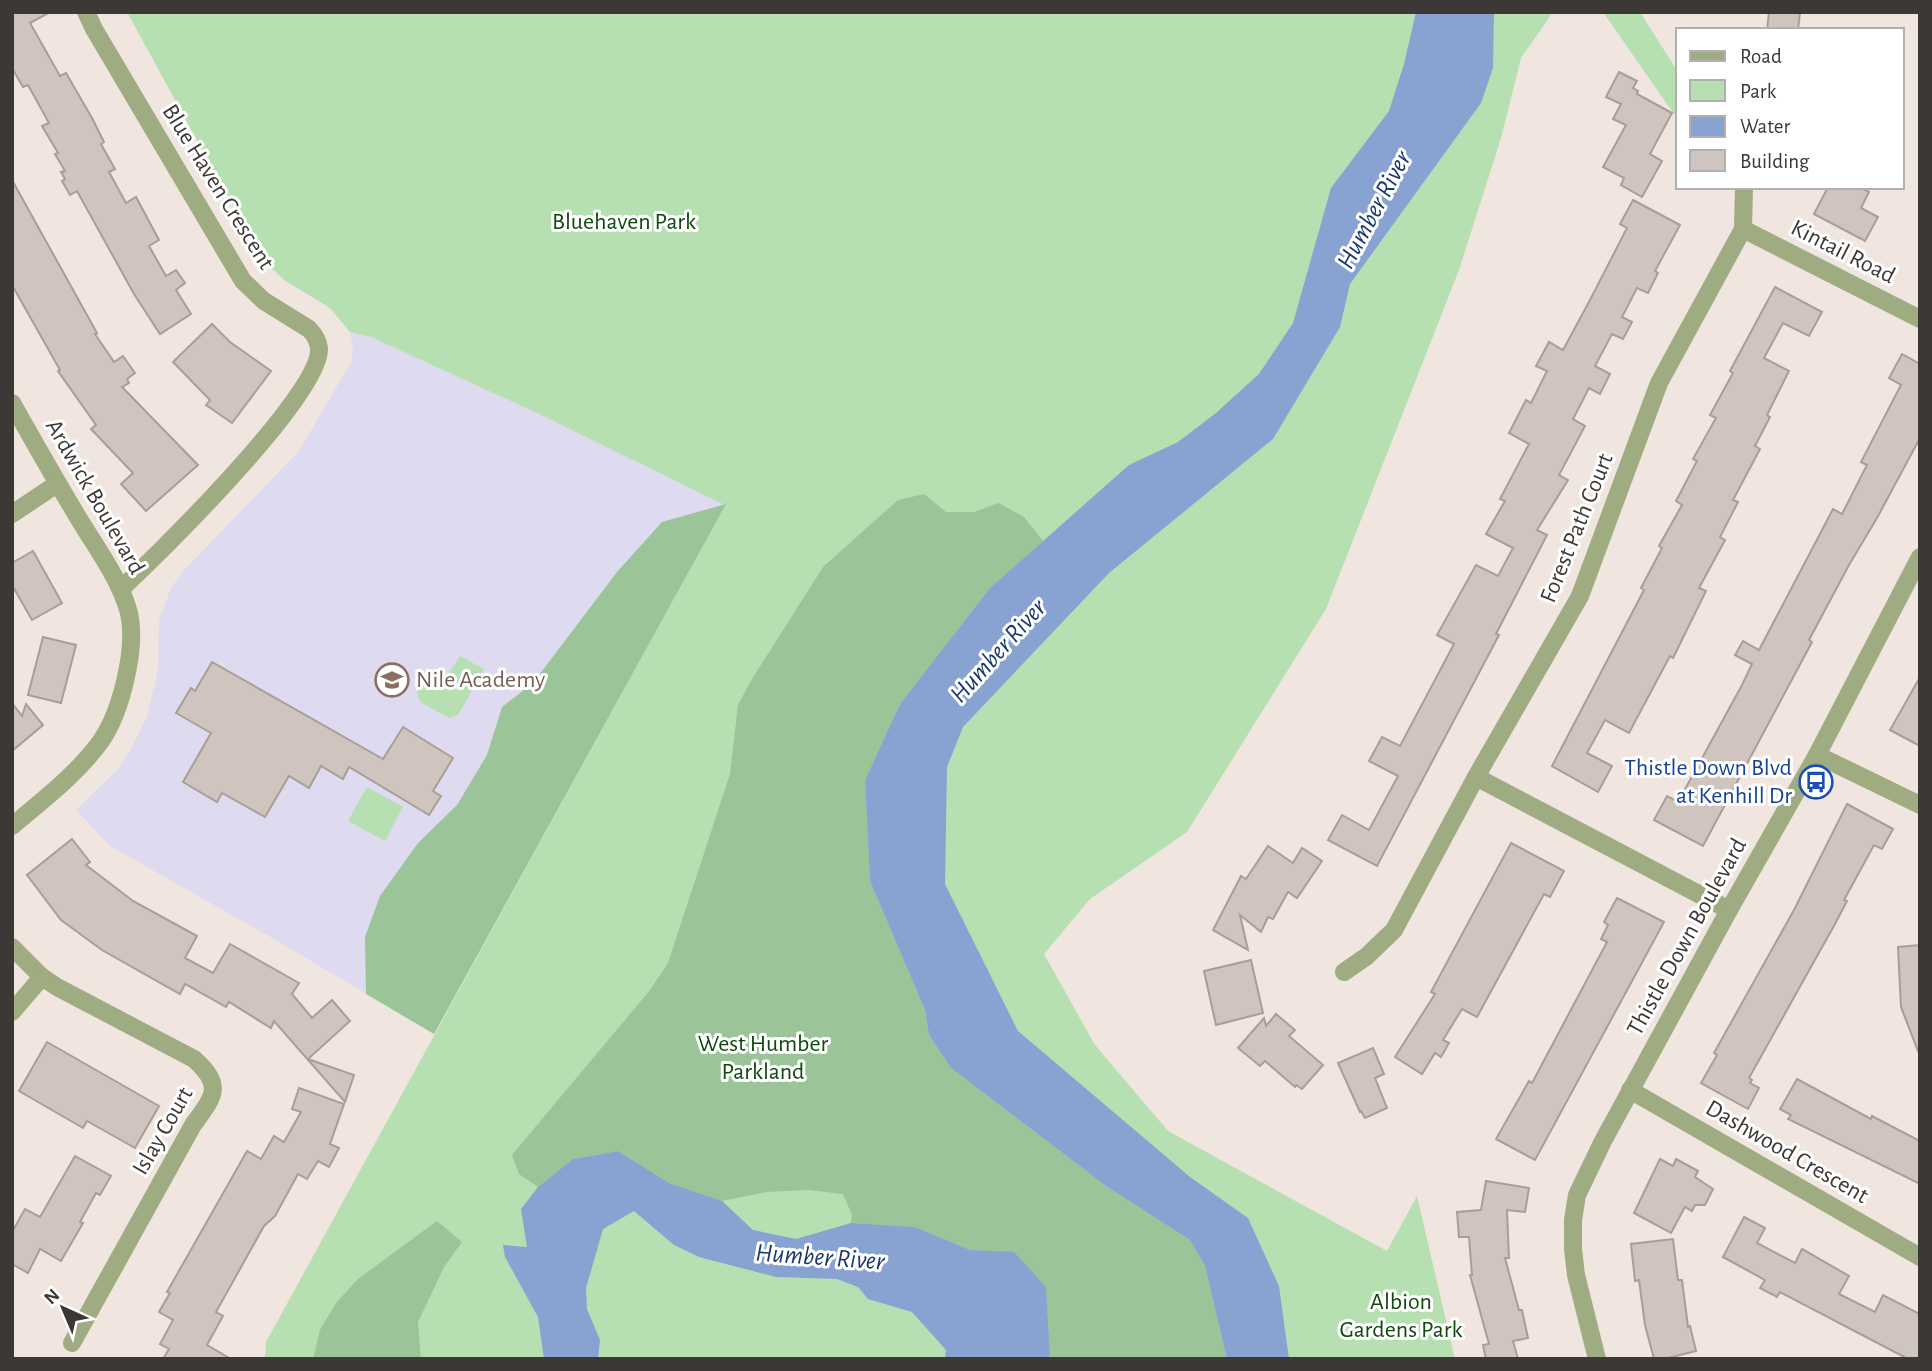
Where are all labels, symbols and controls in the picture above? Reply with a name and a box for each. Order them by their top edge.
legend [1676,28,1904,189]
text: Road [1740,46,1782,67]
text: Park [1740,81,1777,102]
street label: Blue Haven Crescent [157,100,279,274]
text: Water [1740,116,1790,137]
water label: Humber River [1332,146,1416,273]
text: Building [1740,151,1810,172]
park label: Bluehaven Park [552,210,696,234]
street label: Kintail Road [1787,216,1899,288]
street label: Ardwick Boulevard [41,416,149,578]
street label: Forest Path Court [1536,450,1618,606]
water label: Humber River [945,593,1052,708]
school or university icon: Nile Academy [373,661,411,699]
place label: Nile Academy [416,668,545,692]
place label: Thistle Down Blvd at Kenhill Dr [1624,756,1792,808]
bus stop icon: Thistle Down Blvd at Kenhill Dr [1797,763,1835,801]
street label: Thistle Down Boulevard [1623,834,1751,1040]
park label: West Humber Parkland [698,1032,828,1084]
street label: Islay Court [128,1083,198,1179]
street label: Dashwood Crescent [1702,1096,1873,1208]
water label: Humber River [755,1240,887,1275]
north arrow [28,1273,98,1343]
text: N [41,1285,64,1308]
park label: Albion Gardens Park [1340,1290,1462,1342]

